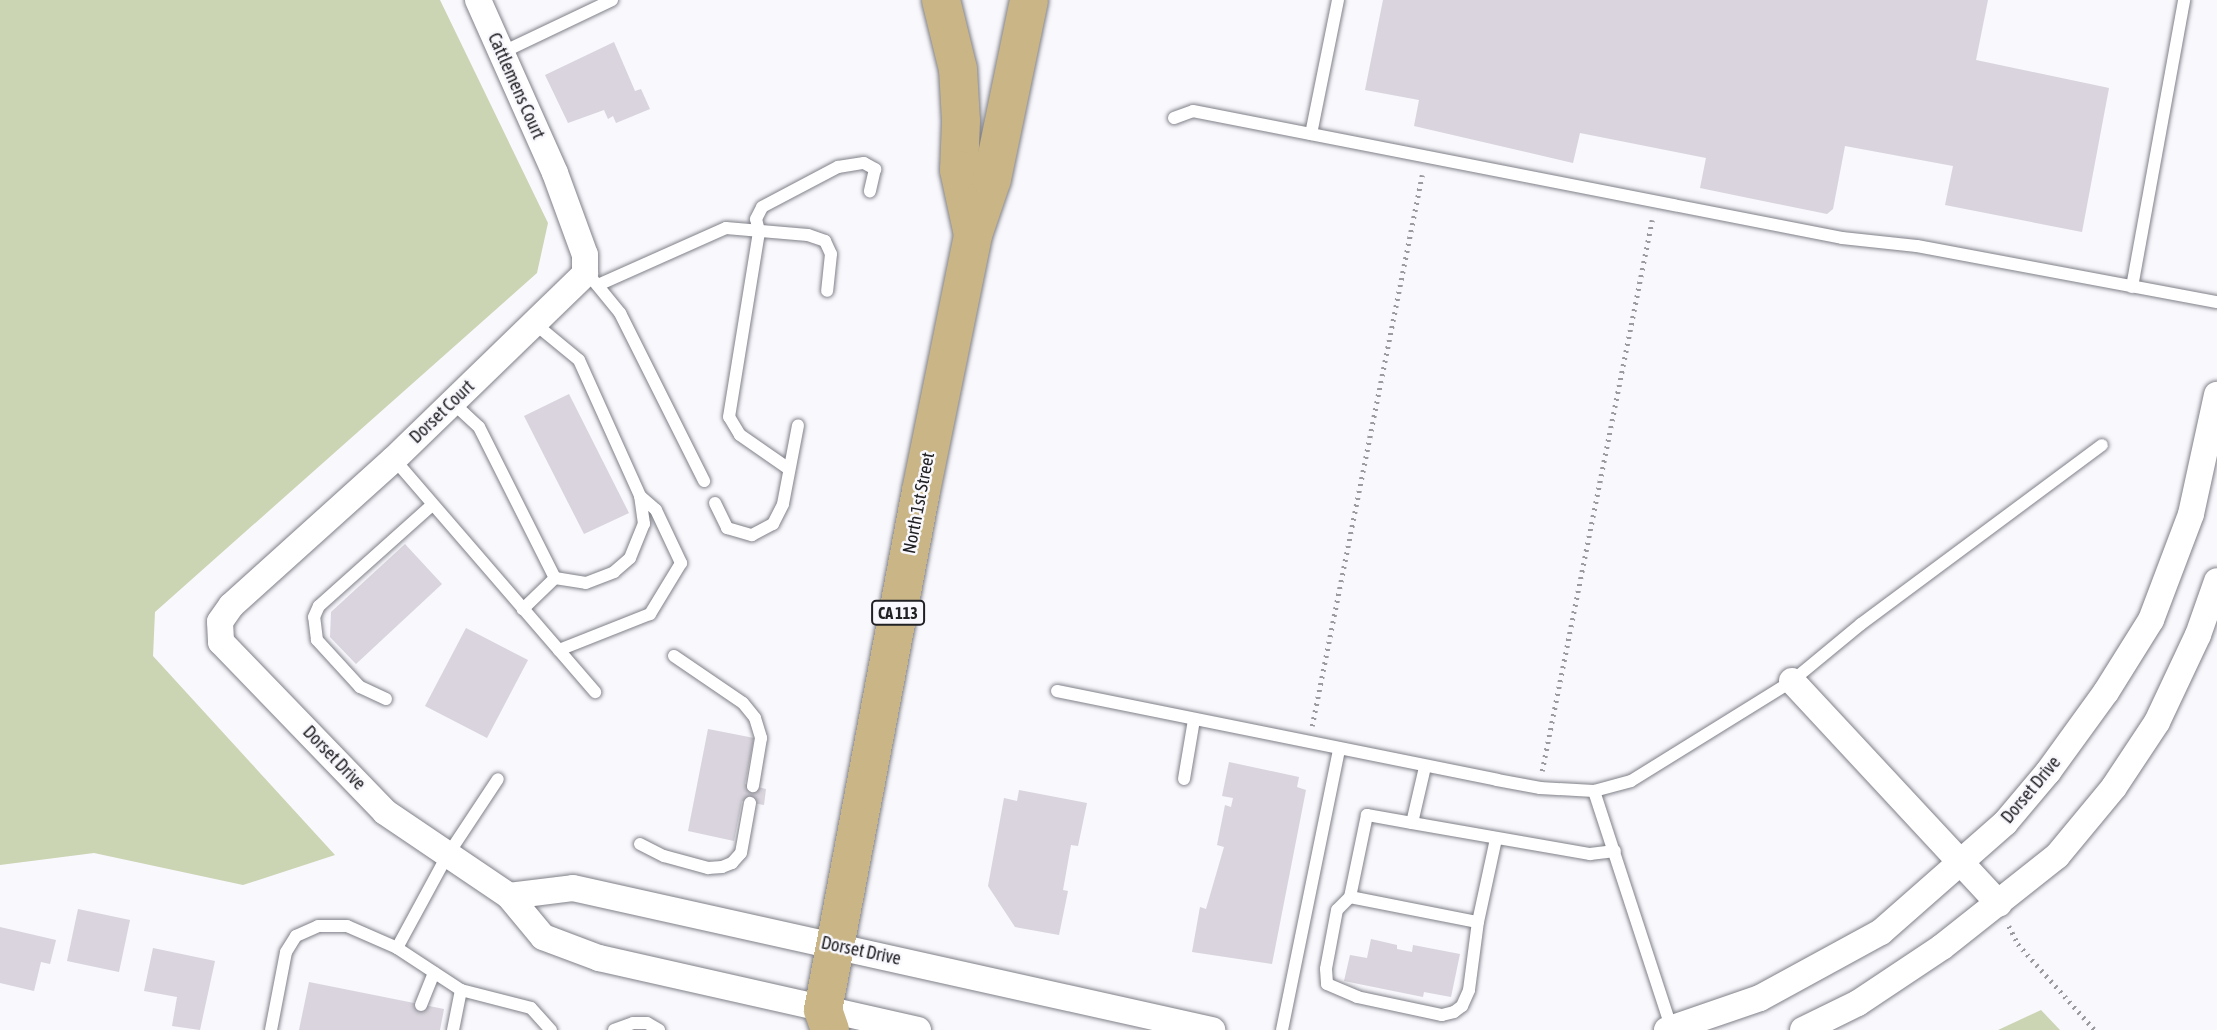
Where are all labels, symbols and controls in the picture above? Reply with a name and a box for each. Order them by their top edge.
street label: Cattlemens Court [483,30,549,142]
street label: Dorset Court [405,376,479,448]
street label: North 1st Street [899,451,939,555]
road number: CA 113 [870,600,926,626]
street label: Dorset Drive [298,721,370,795]
street label: Dorset Drive [1997,752,2065,828]
street label: Dorset Drive [819,932,903,970]

